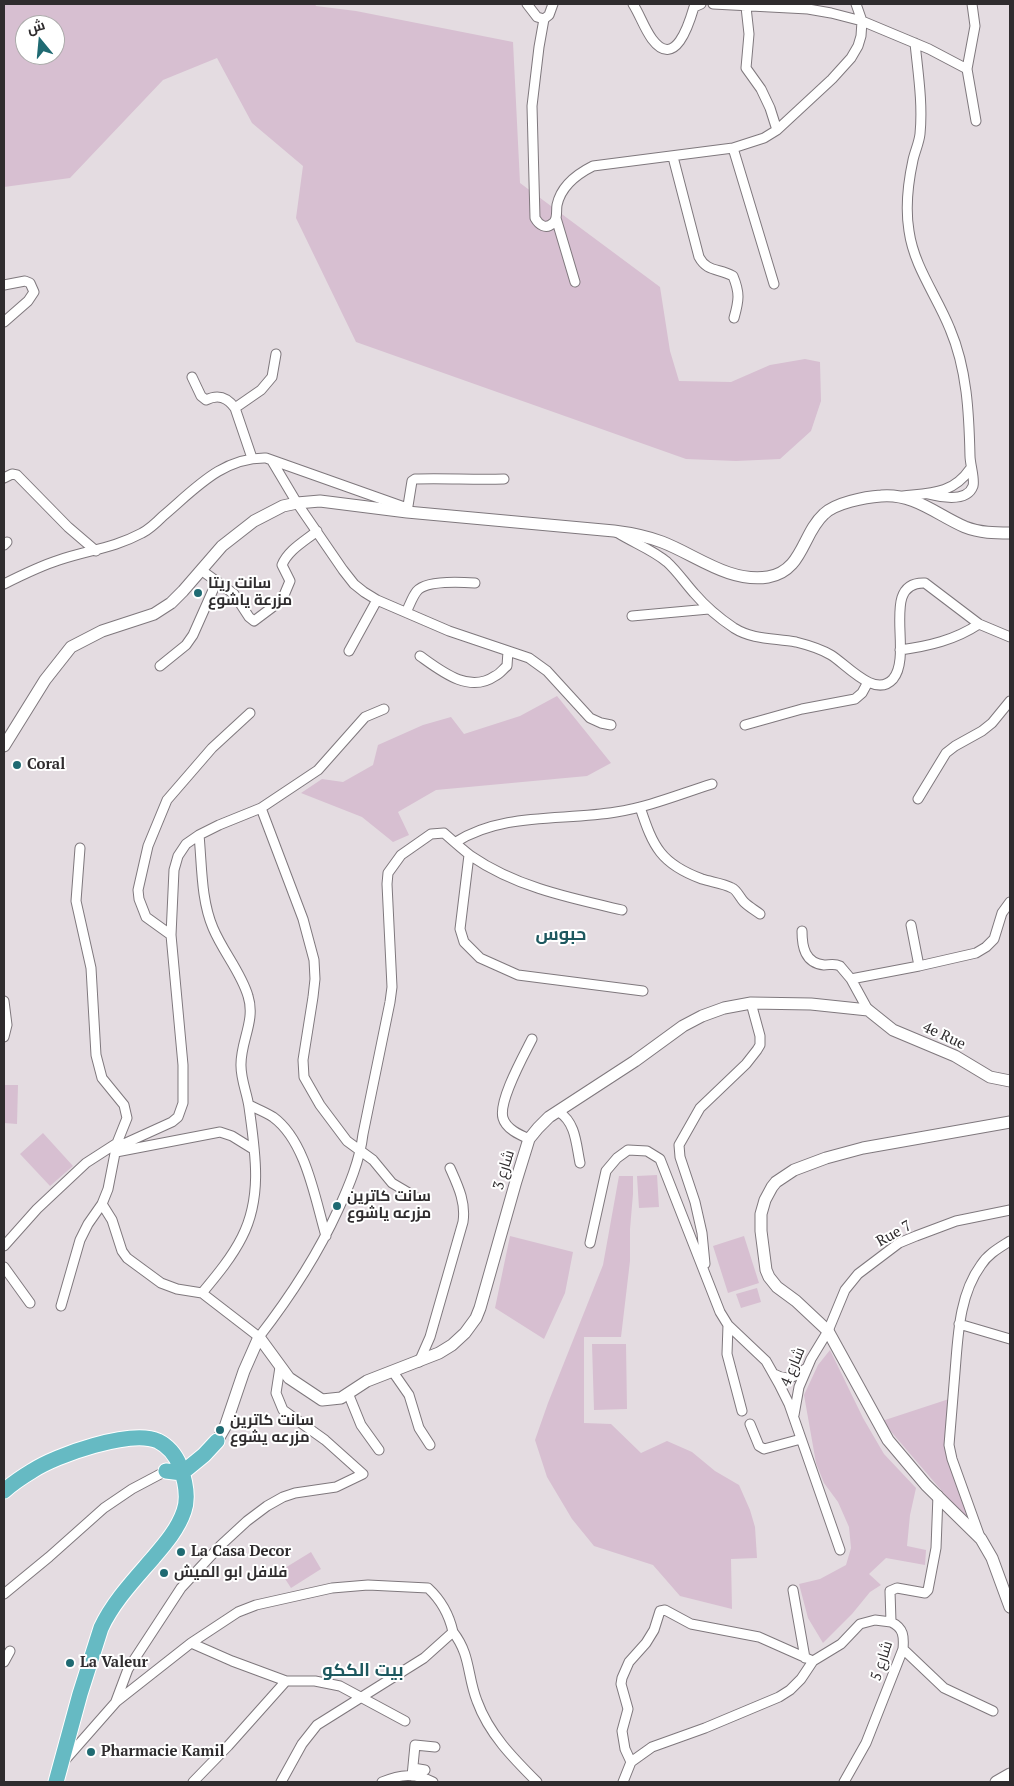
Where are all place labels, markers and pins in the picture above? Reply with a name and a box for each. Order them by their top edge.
place label: سانت ريتا مزرعة ياشوع [208,575,292,610]
marker: سانت ريتا مزرعة ياشوع [192,587,204,599]
place label: Coral [27,756,65,774]
marker: Coral [11,759,23,771]
place label: سانت كاترين مزرعه ياشوع [347,1188,431,1223]
marker: سانت كاترين مزرعه ياشوع [331,1200,343,1212]
place label: سانت كاترين مزرعه يشوع [230,1412,314,1447]
marker: سانت كاترين مزرعه يشوع [214,1424,226,1436]
place label: La Casa Decor [191,1543,291,1561]
marker: La Casa Decor [175,1546,187,1558]
place label: فلافل ابو الميش [174,1564,288,1582]
marker: فلافل ابو الميش [158,1567,170,1579]
place label: La Valeur [80,1654,148,1672]
marker: La Valeur [64,1657,76,1669]
place label: Pharmacie Kamil [101,1743,224,1761]
marker: Pharmacie Kamil [85,1746,97,1758]

